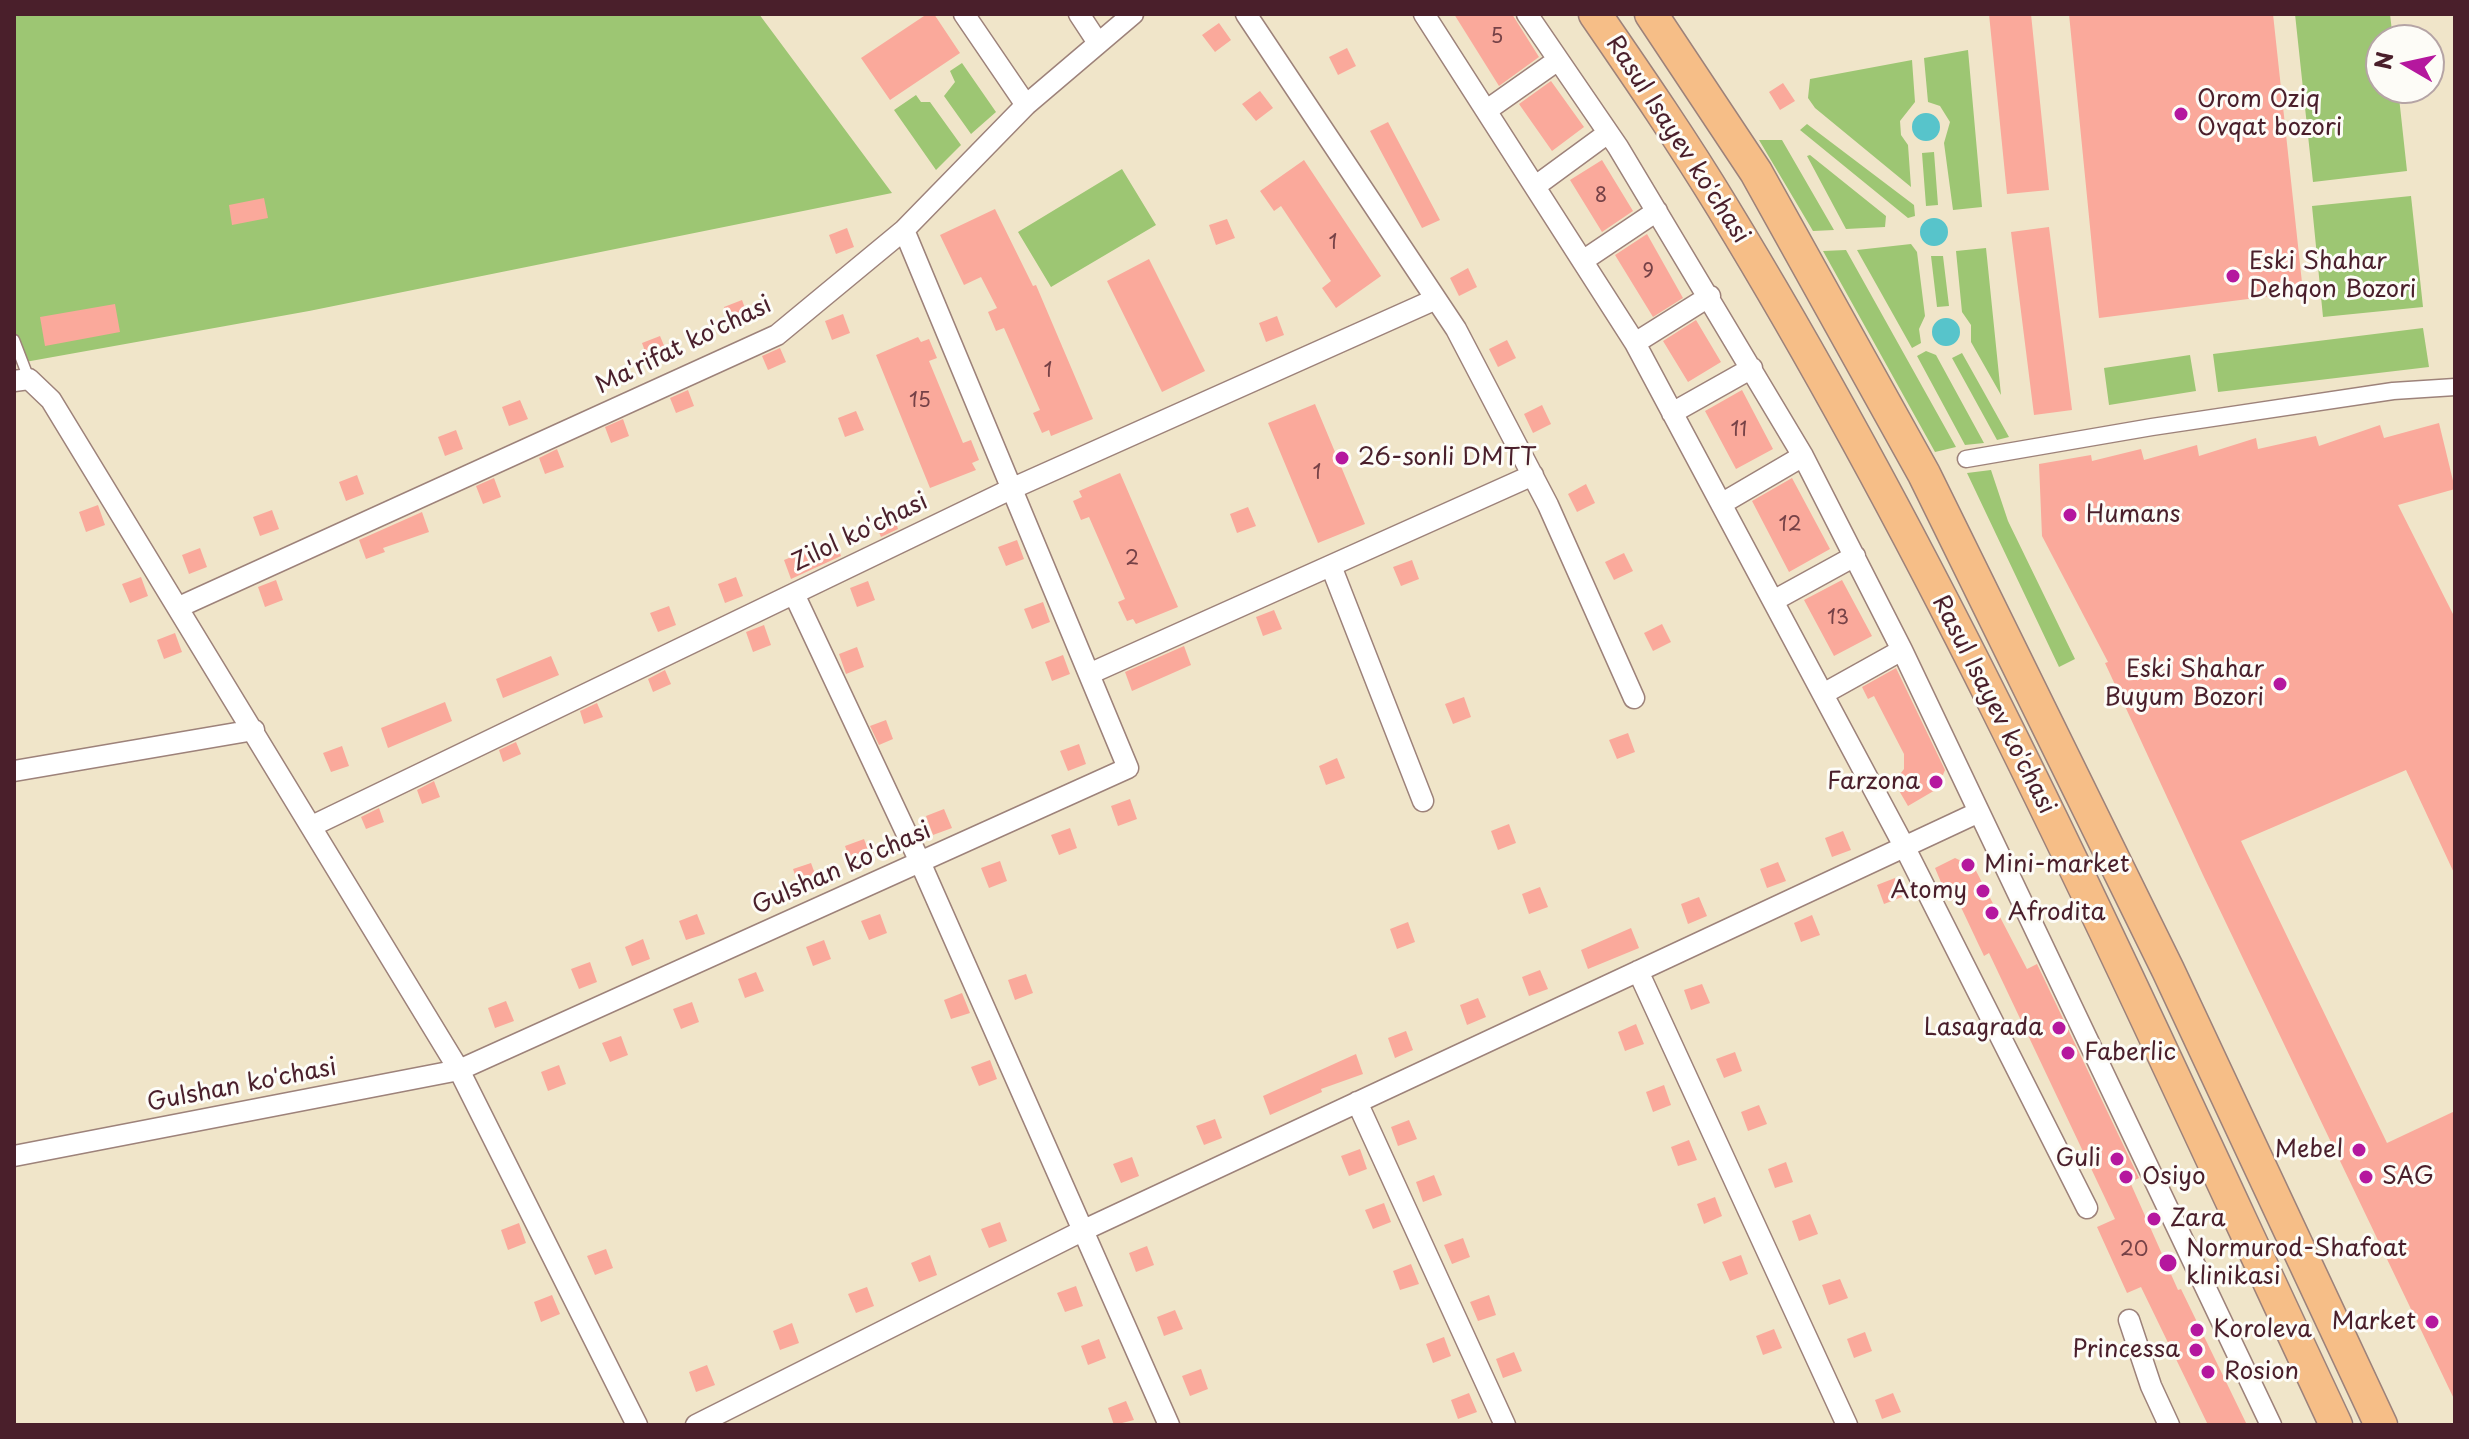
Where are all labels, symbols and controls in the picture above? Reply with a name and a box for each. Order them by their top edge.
north arrow [2365,24,2445,104]
house number: 5 [1491,25,1503,49]
street label: Rasul Isayev ko'chasi [1599,31,1755,249]
text: N [2365,49,2400,72]
place label: Orom Oziq Ovqat bozori [2197,86,2342,142]
marker: Orom Oziq Ovqat bozori [2172,105,2190,123]
house number: 8 [1595,184,1607,208]
house number: 1 [1329,231,1337,255]
place label: Eski Shahar Dehqon Bozori [2249,248,2416,304]
house number: 9 [1642,260,1654,284]
marker: Eski Shahar Dehqon Bozori [2224,267,2242,285]
street label: Ma'rifat ko'chasi [591,291,777,401]
house number: 1 [1044,359,1052,383]
house number: 15 [909,389,931,413]
house number: 11 [1731,418,1747,442]
place label: 26-sonli DMTT [1358,444,1536,472]
marker: 26-sonli DMTT [1333,449,1351,467]
house number: 1 [1313,461,1321,485]
street label: Zilol ko'chasi [787,488,933,578]
place label: Humans [2086,501,2181,529]
marker: Humans [2061,506,2079,524]
house number: 12 [1778,513,1802,537]
house number: 2 [1125,547,1139,571]
street label: Rasul Isayev ko'chasi [1925,591,2061,819]
house number: 13 [1827,606,1849,630]
place label: Eski Shahar Buyum Bozori [2104,656,2264,712]
marker: Eski Shahar Buyum Bozori [2271,675,2289,693]
place label: Farzona [1827,768,1920,796]
marker: Farzona [1927,773,1945,791]
street label: Gulshan ko'chasi [748,817,936,921]
place label: Mini-market [1984,851,2130,879]
marker: Mini-market [1959,856,1977,874]
place label: Atomy [1890,877,1967,905]
marker: Atomy [1974,882,1992,900]
place label: Afrodita [2008,899,2106,927]
marker: Afrodita [1983,904,2001,922]
place label: Lasagrada [1924,1014,2043,1042]
marker: Lasagrada [2050,1019,2068,1037]
place label: Faberlic [2084,1039,2176,1067]
marker: Faberlic [2059,1044,2077,1062]
street label: Gulshan ko'chasi [145,1053,339,1119]
place label: Mebel [2275,1136,2343,1164]
marker: Mebel [2350,1141,2368,1159]
place label: Guli [2055,1145,2101,1173]
marker: Guli [2108,1150,2126,1168]
place label: Osiyo [2142,1163,2206,1191]
place label: SAG [2382,1163,2434,1191]
marker: Osiyo [2117,1168,2135,1186]
marker: SAG [2357,1168,2375,1186]
place label: Zara [2170,1205,2226,1233]
marker: Zara [2145,1210,2163,1228]
place label: Normurod-Shafoat klinikasi [2186,1235,2407,1291]
house number: 20 [2120,1238,2148,1262]
marker: Normurod-Shafoat klinikasi [2157,1252,2179,1274]
place label: Market [2332,1308,2416,1336]
marker: Market [2423,1313,2441,1331]
place label: Koroleva [2213,1316,2312,1344]
marker: Koroleva [2188,1321,2206,1339]
place label: Princessa [2073,1336,2180,1364]
marker: Princessa [2187,1341,2205,1359]
place label: Rosion [2224,1358,2299,1386]
marker: Rosion [2199,1363,2217,1381]

